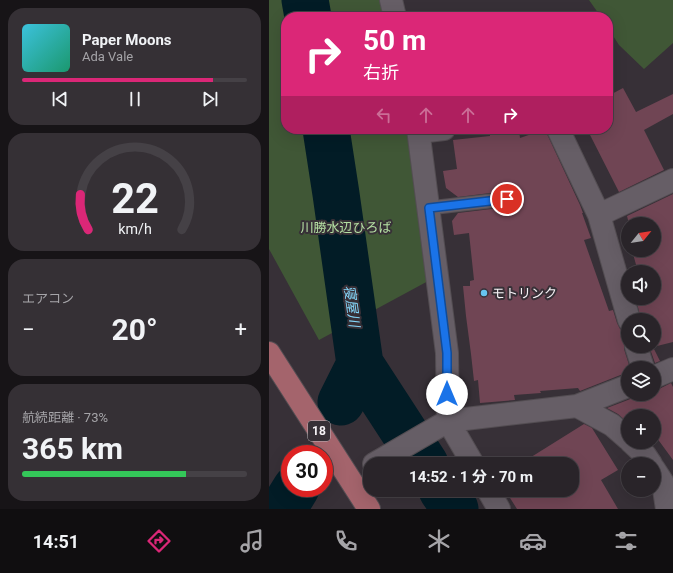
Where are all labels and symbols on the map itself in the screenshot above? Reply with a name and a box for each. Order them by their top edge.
pin [490,182,524,216]
north arrow [621,217,661,257]
park label: 川勝水辺ひろば [300,220,392,235]
water label: 寝屋川 [341,284,363,330]
place label: モトリンク [492,286,557,301]
marker: モトリンク [479,288,489,298]
position arrow [426,373,468,415]
road number: 18 [308,421,330,441]
speed limit sign: 30 [281,445,333,497]

